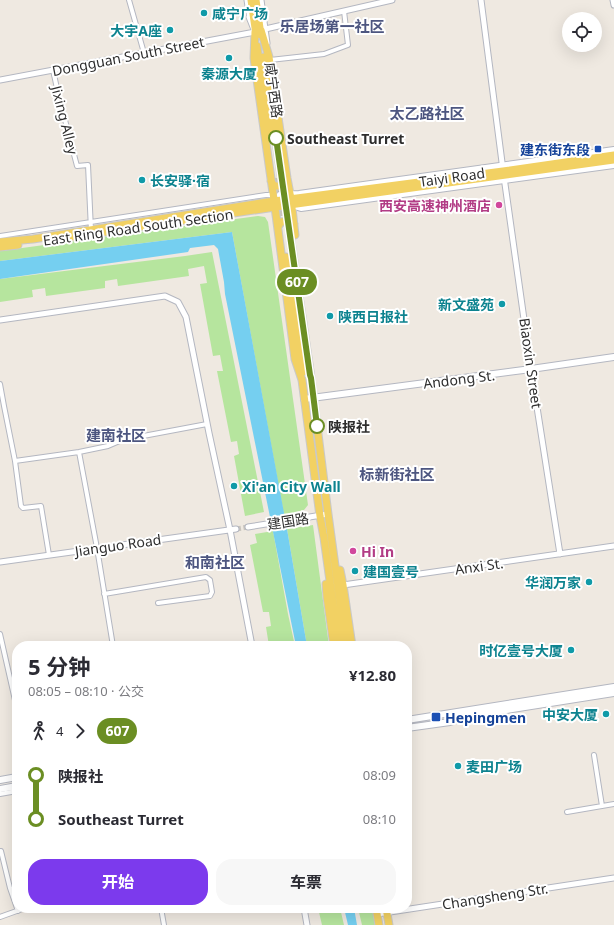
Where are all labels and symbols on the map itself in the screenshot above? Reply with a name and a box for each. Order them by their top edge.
place label: 咸宁广场 [212,4,268,23]
marker: 咸宁广场 [199,8,209,18]
district label: 乐居场第一社区 [279,16,385,36]
place label: 大宇A座 [110,21,162,40]
marker: 大宇A座 [165,25,175,35]
street label: Dongguan South Street [50,32,206,80]
marker: 秦源大厦 [224,53,234,63]
street label: 咸宁西路 [261,61,287,119]
place label: 秦源大厦 [201,64,257,83]
street label: Jixing Alley [47,82,83,157]
district label: 太乙路社区 [389,103,465,123]
place label: Southeast Turret [287,129,404,148]
marker: Southeast Turret [268,130,284,146]
place label: 建东街东段 [520,140,590,159]
marker: 建东街东段 [593,144,603,154]
street label: Taiyi Road [418,163,486,191]
place label: 长安驿·宿 [150,171,210,190]
marker: 长安驿·宿 [137,175,147,185]
place label: 西安高速神州酒店 [379,196,491,215]
marker: 西安高速神州酒店 [494,200,504,210]
street label: East Ring Road South Section [42,204,234,250]
line badge: 607 [274,269,320,295]
place label: 新文盛苑 [438,295,494,314]
marker: 新文盛苑 [497,299,507,309]
place label: 陕西日报社 [338,307,408,326]
marker: 陕西日报社 [325,311,335,321]
street label: Biaoxin Street [515,317,547,409]
street label: Andong St. [422,365,496,393]
place label: 陕报社 [328,417,370,436]
marker: 陕报社 [309,418,325,434]
district label: 建南社区 [86,425,146,445]
district label: 标新街社区 [359,464,435,484]
place label: Xi'an City Wall [242,477,341,496]
marker: Xi'an City Wall [229,481,239,491]
street label: 建国路 [266,508,310,534]
street label: Jianguo Road [72,530,162,561]
place label: Hi In [361,542,394,561]
marker: Hi In [348,546,358,556]
district label: 和南社区 [185,552,245,572]
street label: Anxi St. [454,553,504,579]
place label: 建国壹号 [363,562,419,581]
marker: 建国壹号 [350,566,360,576]
place label: 华润万家 [525,573,581,592]
marker: 华润万家 [584,577,594,587]
place label: 时亿壹号大厦 [479,641,563,660]
marker: 时亿壹号大厦 [566,645,576,655]
place label: 中安大厦 [542,705,598,724]
place label: Hepingmen [445,708,526,727]
marker: 中安大厦 [601,709,611,719]
marker: Hepingmen [430,711,442,723]
place label: 麦田广场 [466,757,522,776]
marker: 麦田广场 [453,761,463,771]
street label: Changsheng Str. [441,878,549,914]

